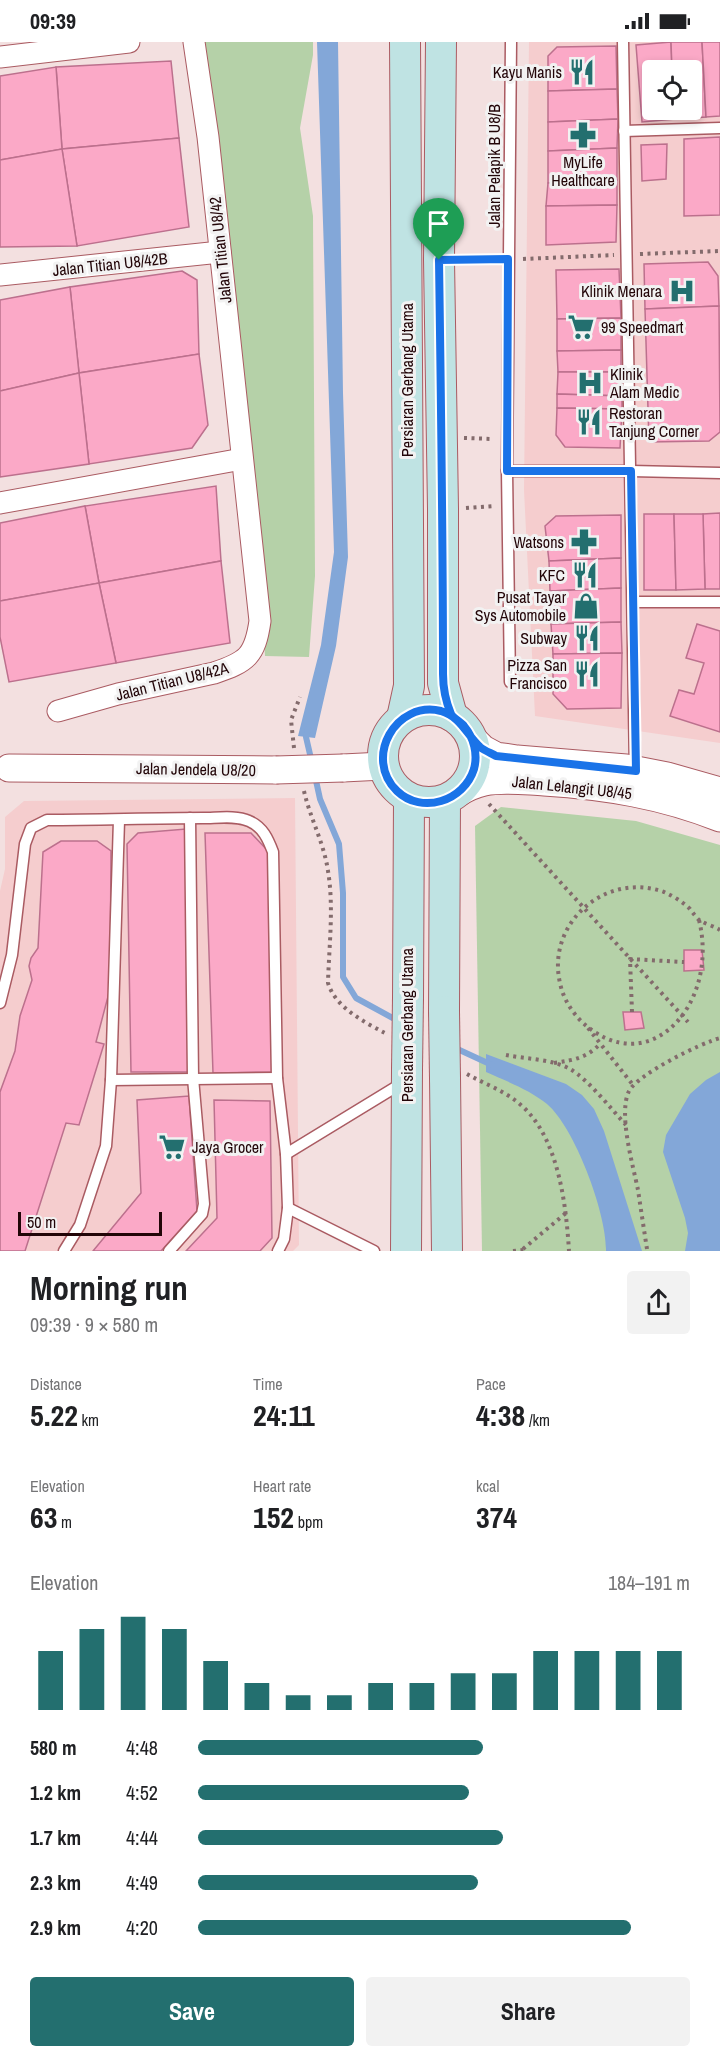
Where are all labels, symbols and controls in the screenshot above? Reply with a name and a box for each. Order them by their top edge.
text: 09:39 [30,6,76,36]
restaurant icon: Kayu Manis [567,57,597,87]
map controls [642,60,702,120]
button: locate [642,60,702,120]
place label: Kayu Manis [493,61,562,83]
street label: Jalan Pelapik B U8/B [483,104,505,228]
pharmacy icon: MyLife Healthcare [568,120,598,150]
place label: MyLife Healthcare [551,151,615,191]
street label: Jalan Titian U8/42 [203,196,237,304]
pin [413,198,464,260]
icon: arrive [422,207,455,240]
street label: Jalan Titian U8/42B [51,247,169,281]
hospital icon: Klinik Menara [667,276,697,306]
place label: Klinik Menara [581,280,663,302]
street label: Persiaran Gerbang Utama [396,302,418,457]
supermarket icon: 99 Speedmart [566,312,596,342]
place label: 99 Speedmart [601,316,684,338]
place label: Klinik Alam Medic [609,363,680,403]
hospital icon: Klinik Alam Medic [575,368,605,398]
place label: Restoran Tanjung Corner [609,402,700,442]
restaurant icon: Restoran Tanjung Corner [574,407,604,437]
pharmacy icon: Watsons [569,527,599,557]
place label: Watsons [513,531,564,553]
restaurant icon: KFC [570,560,600,590]
place label: KFC [539,564,565,586]
place label: Pusat Tayar Sys Automobile [475,586,567,626]
shop icon: Pusat Tayar Sys Automobile [571,591,601,621]
restaurant icon: Subway [572,623,602,653]
place label: Subway [520,627,567,649]
place label: Pizza San Francisco [507,654,567,694]
street label: Jalan Titian U8/42A [113,656,231,706]
restaurant icon: Pizza San Francisco [572,659,602,689]
street label: Jalan Jendela U8/20 [136,757,256,781]
street label: Jalan Lelangit U8/45 [511,770,633,804]
street label: Persiaran Gerbang Utama [396,947,418,1102]
supermarket icon: Jaya Grocer [157,1132,187,1162]
place label: Jaya Grocer [192,1136,264,1158]
scale bar [18,1209,162,1236]
text: 50 m [27,1211,56,1233]
text: Morning run [30,1266,188,1310]
button: share [627,1271,690,1334]
text: 09:39 · 9 × 580 m [30,1311,158,1338]
text: Distance [30,1373,82,1395]
text: Time [253,1373,283,1395]
text: Pace [476,1373,506,1395]
text: 5.22 [30,1395,78,1435]
text: 24:11 [253,1395,315,1435]
text: 4:38 [476,1395,525,1435]
text: km [78,1409,99,1431]
text: /km [525,1409,550,1431]
text: Elevation [30,1475,85,1497]
text: Heart rate [253,1475,311,1497]
text: kcal [476,1475,499,1497]
text: 63 [30,1497,57,1537]
text: 152 [253,1497,294,1537]
text: 374 [476,1497,517,1537]
text: m [57,1511,72,1533]
text: bpm [294,1511,323,1533]
text: Elevation [30,1569,98,1596]
text: 184–191 m [608,1569,690,1596]
text: 580 m [30,1734,77,1761]
text: 4:48 [126,1734,158,1761]
text: 1.2 km [30,1779,81,1806]
text: 4:52 [126,1779,158,1806]
text: 1.7 km [30,1824,81,1851]
text: 4:44 [126,1824,158,1851]
text: 2.3 km [30,1869,81,1896]
text: 4:49 [126,1869,158,1896]
text: 2.9 km [30,1914,81,1941]
text: 4:20 [126,1914,158,1941]
button: Save [30,1977,354,2046]
button: Share [366,1977,690,2046]

